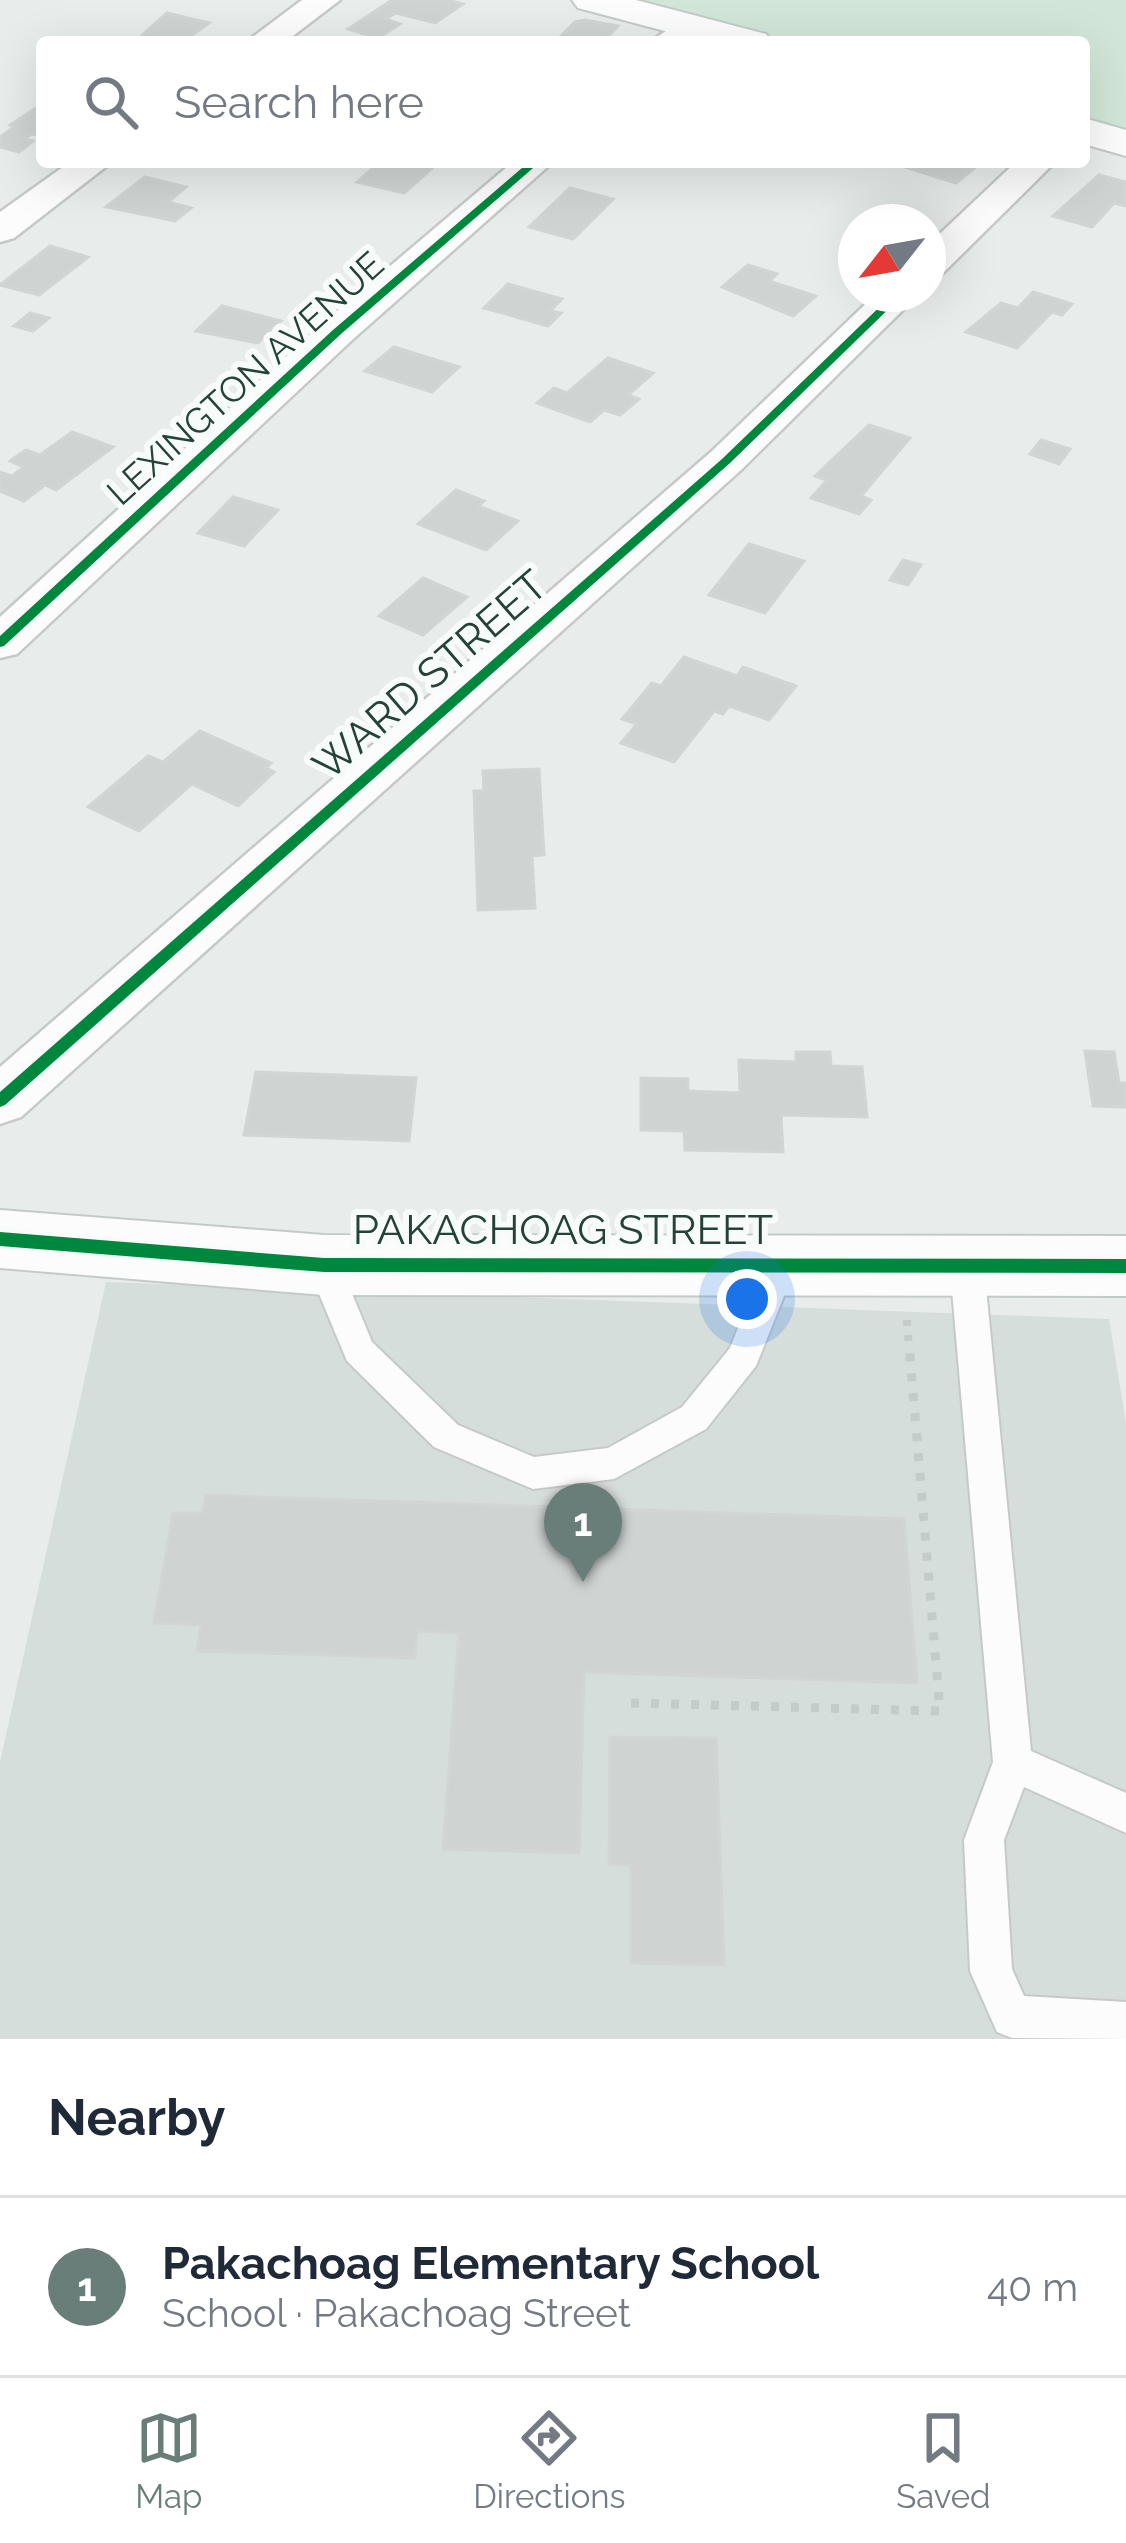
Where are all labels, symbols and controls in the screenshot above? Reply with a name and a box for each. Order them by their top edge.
search box [36,36,1090,168]
icon: search [78,69,144,135]
text: Search here [174,76,424,129]
north arrow [838,204,946,312]
street label: LEXINGTON AVENUE [98,243,392,513]
street label: WARD STREET [303,560,557,790]
street label: PAKACHOAG STREET [353,1205,773,1254]
your location [717,1269,777,1329]
pin: 1 [544,1483,622,1582]
text: Nearby [48,2087,225,2147]
text: Pakachoag Elementary School [162,2237,819,2290]
text: 1 [77,2264,97,2310]
text: 40 m [987,2264,1078,2310]
text: School · Pakachoag Street [162,2290,631,2336]
tab: Map [135,2405,202,2516]
tab: Directions [473,2405,626,2516]
tab: Saved [896,2405,991,2516]

